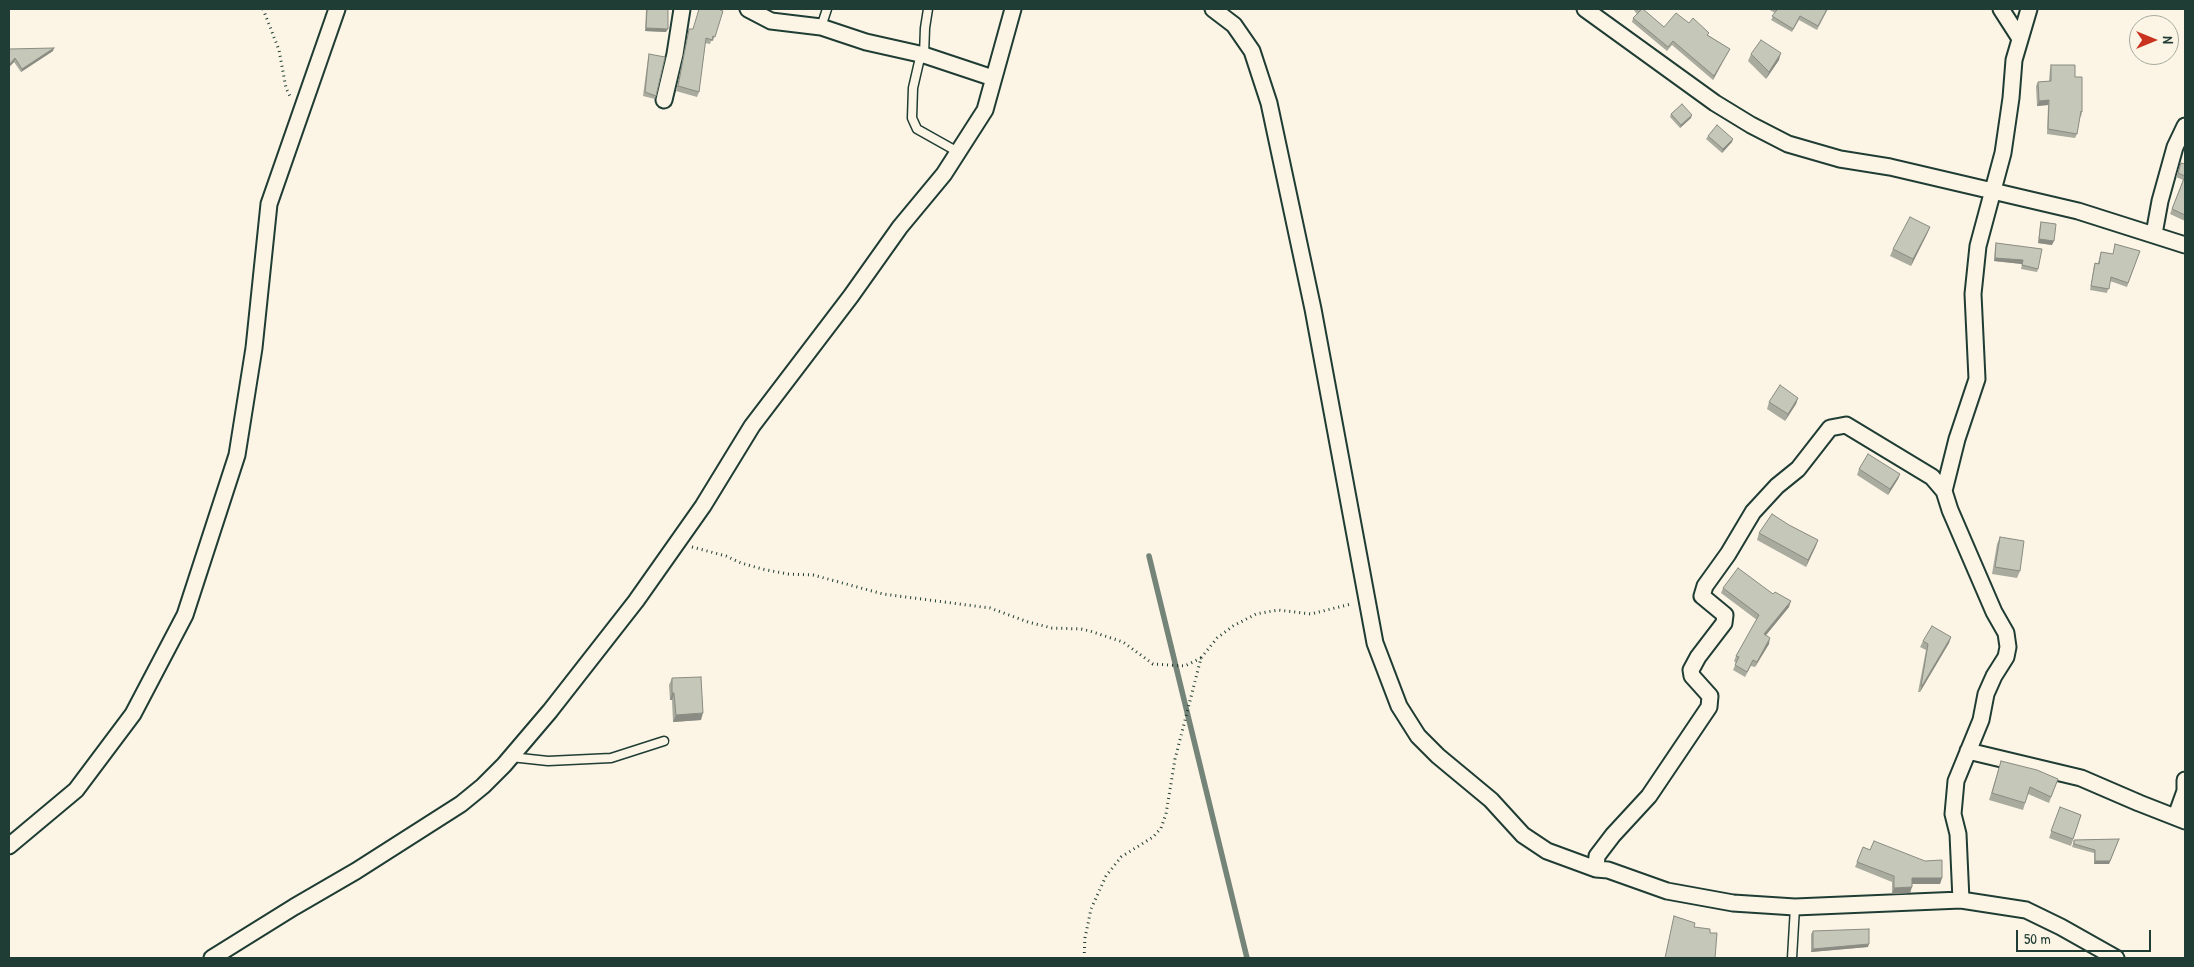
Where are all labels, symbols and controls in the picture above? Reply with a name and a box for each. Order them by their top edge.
north arrow [2129,15,2179,65]
text: N [2159,36,2178,44]
scale bar [2019,920,2154,952]
text: 50 m [2024,928,2051,949]

